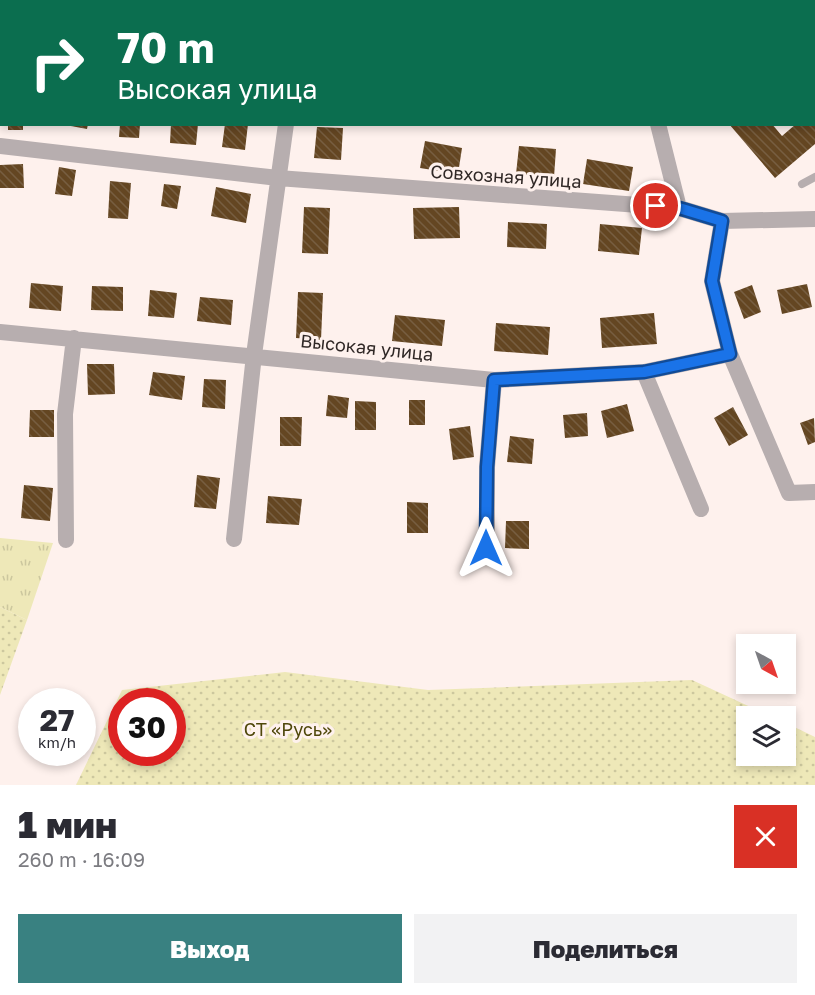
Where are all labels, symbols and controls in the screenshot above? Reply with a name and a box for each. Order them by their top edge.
text: 70 m [117,22,214,72]
icon: right [18,24,96,102]
text: Высокая улица [117,73,317,105]
street label: Совхозная улица [430,160,582,192]
pin [630,180,681,231]
icon: arrive [639,189,672,222]
street label: Высокая улица [299,329,435,365]
position arrow [454,516,518,580]
north arrow [736,634,796,694]
map controls [736,634,796,766]
speed limit sign: 30 [108,688,186,766]
text: 27 [40,702,74,738]
button: layers [736,706,796,766]
park label: СТ «Русь» [244,718,332,740]
text: km/h [38,733,76,751]
text: 1 мин [18,803,117,846]
button: close [734,805,797,868]
text: 260 m · 16:09 [18,847,145,871]
button: Выход [18,914,402,983]
button: Поделиться [414,914,797,983]

